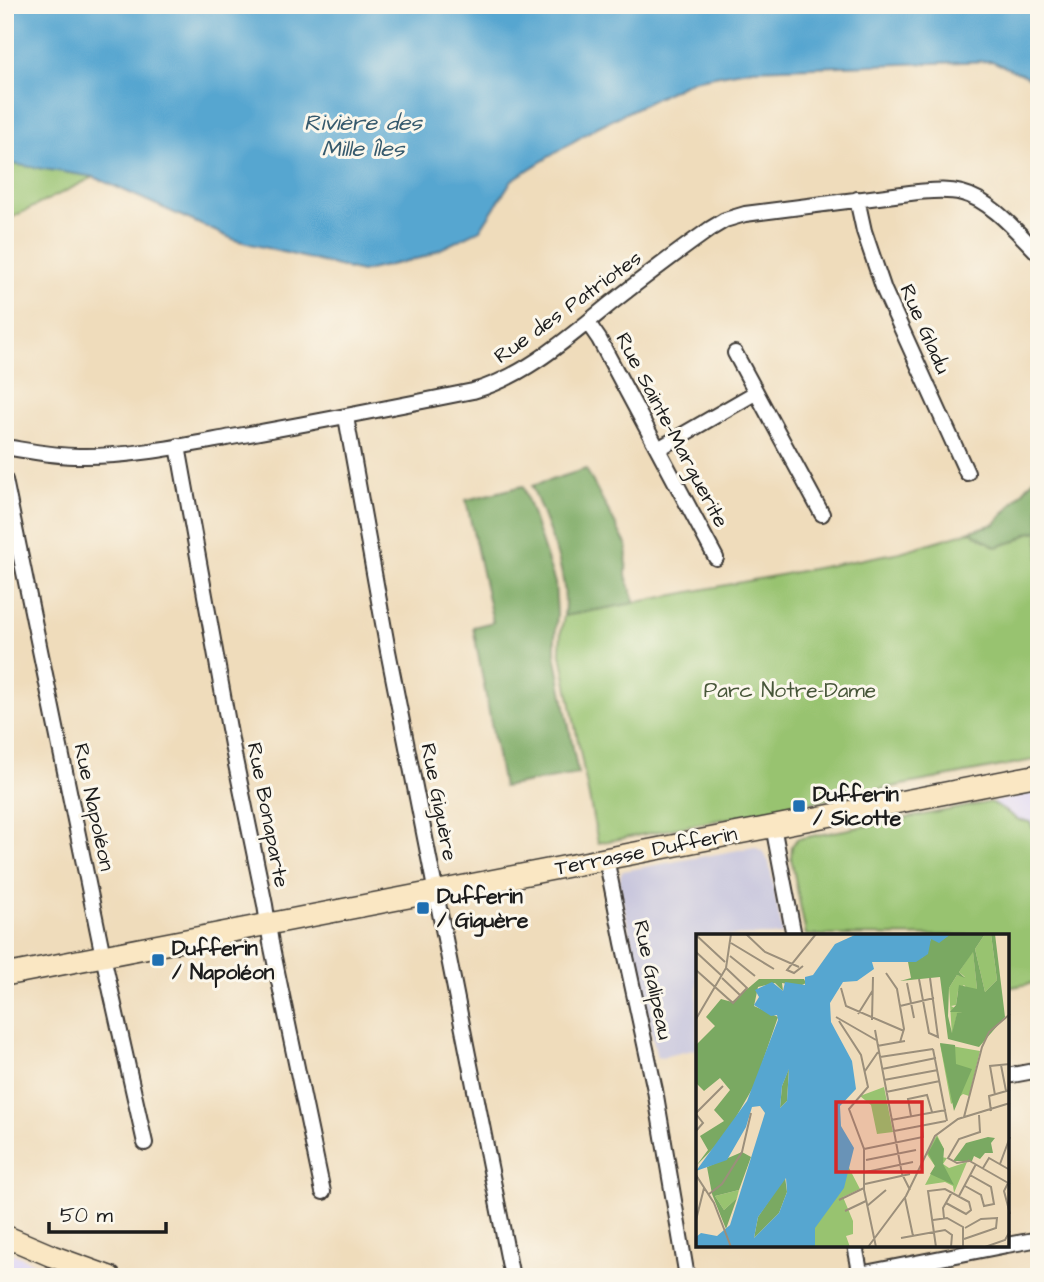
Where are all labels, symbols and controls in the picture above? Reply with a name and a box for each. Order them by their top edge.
water label: Rivière des Mille Îles [304,107,423,165]
street label: Rue des Patriotes [488,244,648,370]
street label: Rue Gladu [892,280,958,379]
street label: Rue Sainte-Marguerite [607,328,736,533]
park label: Parc Notre-Dame [704,676,876,705]
street label: Rue Bonaparte [239,740,296,890]
street label: Rue Napoléon [65,741,122,874]
street label: Rue Giguère [411,741,465,864]
place label: Dufferin / Sicotte [813,780,902,833]
marker: Dufferin / Sicotte [791,798,807,814]
street label: Terrasse Dufferin [552,819,740,883]
place label: Dufferin / Giguère [437,882,529,937]
marker: Dufferin / Giguère [415,900,431,916]
street label: Rue Galipeau [625,918,680,1043]
place label: Dufferin / Napoléon [172,934,275,988]
inset map [696,934,1009,1247]
marker: Dufferin / Napoléon [150,952,166,968]
scale bar [49,1191,166,1235]
text: 50 m [60,1201,114,1230]

